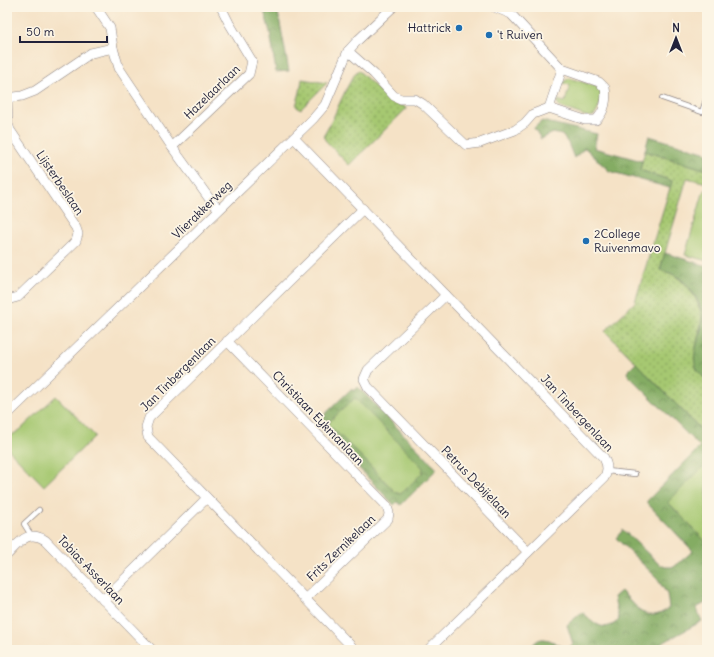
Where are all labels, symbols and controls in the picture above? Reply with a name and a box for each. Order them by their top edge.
scale bar [20,18,107,44]
north arrow [656,18,696,58]
place label: Hattrick [408,20,451,35]
text: N [672,21,680,35]
marker: Hattrick [454,23,464,33]
text: 50 m [26,24,55,39]
place label: 't Ruiven [497,27,543,42]
marker: 't Ruiven [484,30,494,40]
street label: Hazelaarlaan [181,61,243,122]
street label: Lijsterbeslaan [33,148,87,218]
street label: Vlierakkerweg [169,177,235,242]
place label: 2College Ruivenmavo [594,226,661,255]
marker: 2College Ruivenmavo [581,236,591,246]
street label: Jan Tinbergenlaan [137,333,218,414]
street label: Christiaan Eykmanlaan [269,367,367,468]
street label: Jan Tinbergenlaan [538,371,617,454]
street label: Petrus Debijelaan [438,443,515,521]
street label: Frits Zernikelaan [303,511,378,584]
street label: Tobias Asserlaan [55,532,128,607]

